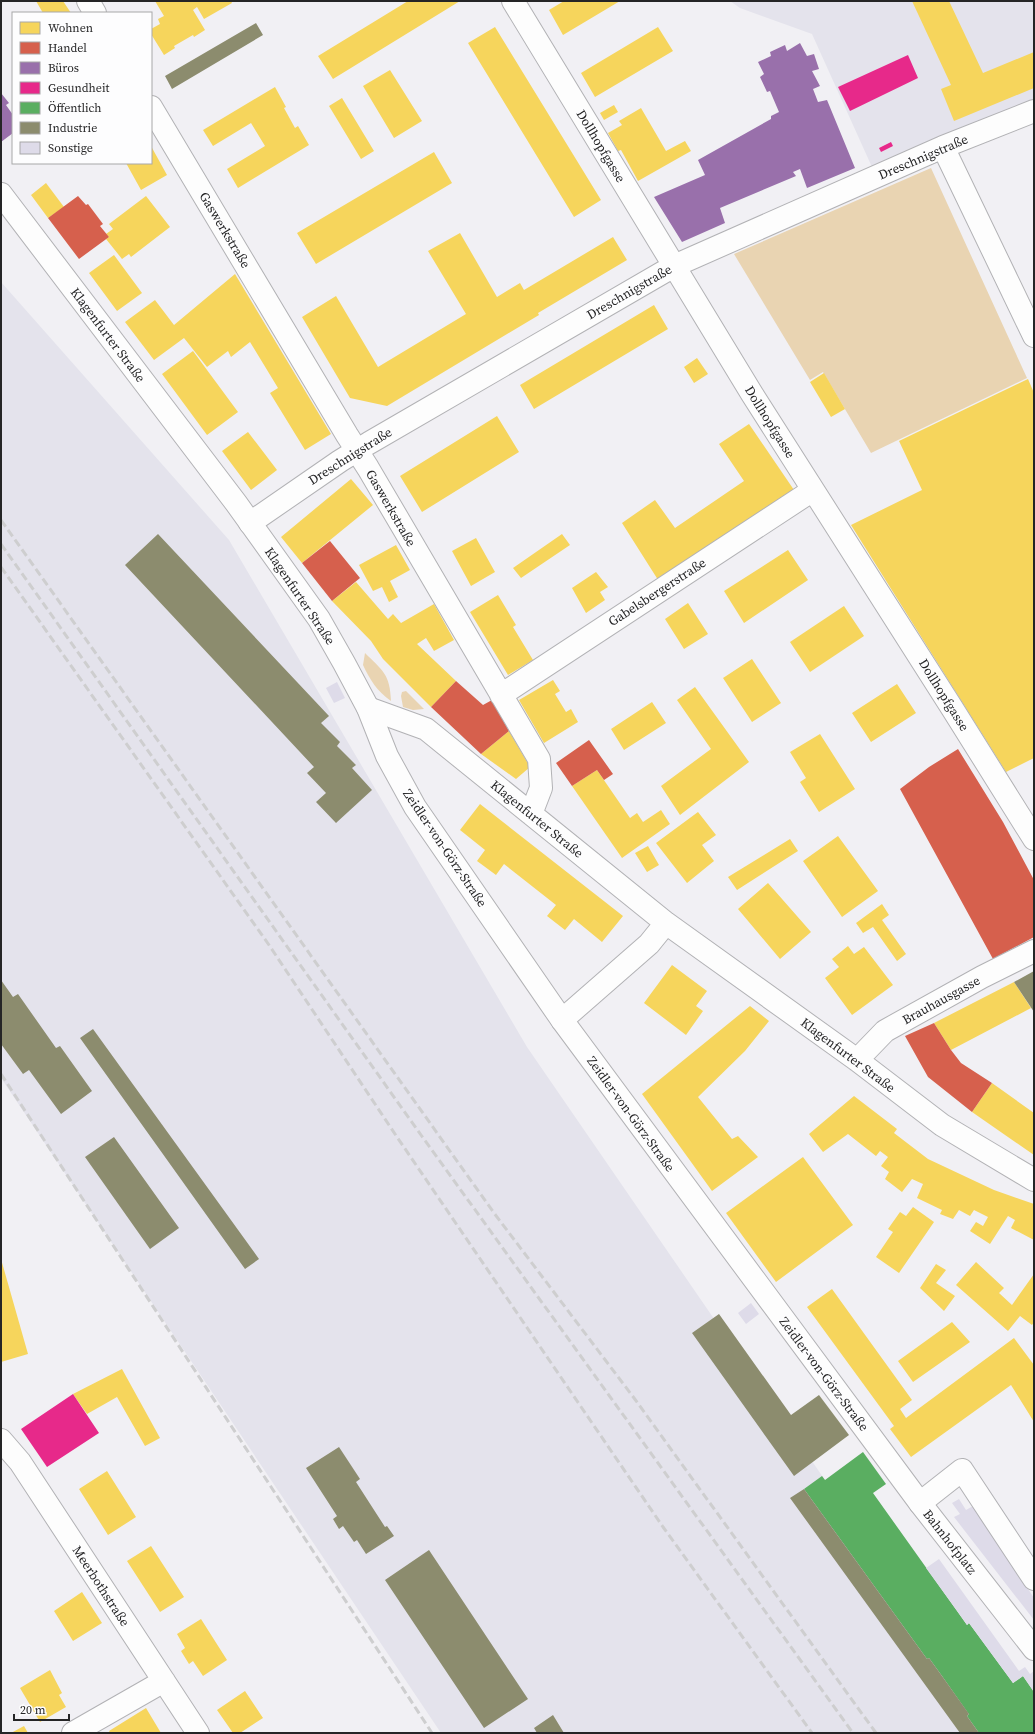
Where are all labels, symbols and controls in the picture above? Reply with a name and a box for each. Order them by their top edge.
legend [12,12,152,164]
text: Wohnen [48,20,93,36]
text: Handel [48,40,87,56]
text: Büros [48,60,79,76]
text: Gesundheit [48,80,109,96]
text: Öffentlich [48,100,102,116]
street label: Dollhopfgasse [573,106,630,186]
text: Industrie [48,120,97,136]
street label: Dreschnigstraße [876,130,971,183]
text: Sonstige [48,140,93,156]
street label: Gaswerkstraße [196,189,255,272]
street label: Dreschnigstraße [583,261,675,323]
street label: Klagenfurter Straße [67,284,149,386]
street label: Dollhopfgasse [741,383,799,462]
street label: Dreschnigstraße [305,423,395,489]
street label: Gaswerkstraße [362,467,420,550]
street label: Klagenfurter Straße [261,544,339,648]
street label: Gabelsbergerstraße [605,554,709,630]
street label: Dollhopfgasse [915,656,973,735]
street label: Klagenfurter Straße [487,776,587,862]
street label: Zeidler-von-Görz-Straße [399,786,491,911]
street label: Brauhausgasse [899,971,983,1028]
street label: Klagenfurter Straße [797,1014,899,1096]
street label: Zeidler-von-Görz-Straße [583,1053,679,1175]
street label: Zeidler-von-Görz-Straße [775,1314,873,1435]
street label: Bahnhofplatz [919,1506,981,1578]
street label: Meerbothstraße [69,1542,134,1630]
scale bar [14,1696,69,1722]
text: 20 m [20,1702,46,1718]

